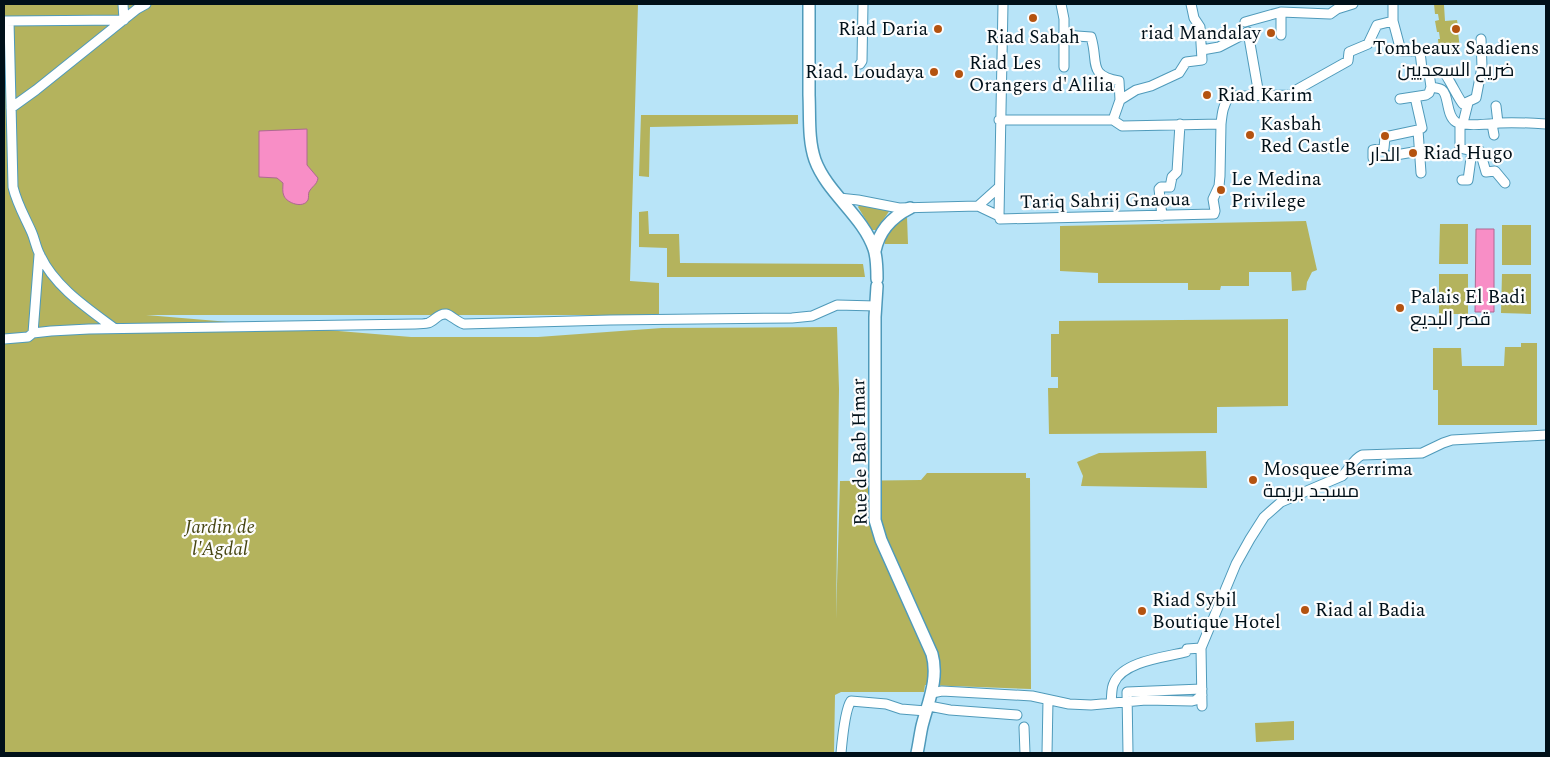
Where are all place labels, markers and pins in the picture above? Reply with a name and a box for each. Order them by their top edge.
marker: Riad Sabah [1027,12,1039,24]
place label: Riad Daria [838,15,929,44]
place label: riad Mandalay [1141,19,1262,48]
marker: Riad Daria [932,23,944,35]
place label: Riad Sabah [986,23,1080,52]
marker: Tombeaux Saadiens ضريح السعديين [1450,23,1462,35]
marker: riad Mandalay [1265,27,1277,39]
place label: Tombeaux Saadiens ضريح السعديين [1373,34,1539,85]
place label: Riad Les Orangers d'Alilia [969,49,1115,100]
place label: Riad. Loudaya [805,58,925,87]
marker: Riad. Loudaya [928,66,940,78]
marker: Riad Les Orangers d'Alilia [953,68,965,80]
place label: Riad Karim [1217,81,1313,110]
marker: Riad Karim [1201,89,1213,101]
place label: Kasbah Red Castle [1260,110,1350,161]
marker: Kasbah Red Castle [1244,129,1256,141]
marker: الدار [1379,130,1391,142]
place label: Riad Hugo [1423,139,1513,168]
place label: الدار [1369,141,1400,170]
marker: Riad Hugo [1407,147,1419,159]
place label: Le Medina Privilege [1231,165,1322,216]
marker: Le Medina Privilege [1215,184,1227,196]
place label: Palais El Badi قصر البديع [1410,283,1526,334]
marker: Palais El Badi قصر البديع [1394,302,1406,314]
place label: Mosquee Berrima مسجد بريمة [1263,455,1413,506]
marker: Mosquee Berrima مسجد بريمة [1247,474,1259,486]
place label: Riad Sybil Boutique Hotel [1152,586,1281,637]
place label: Riad al Badia [1315,596,1426,625]
marker: Riad al Badia [1299,604,1311,616]
marker: Riad Sybil Boutique Hotel [1136,605,1148,617]

